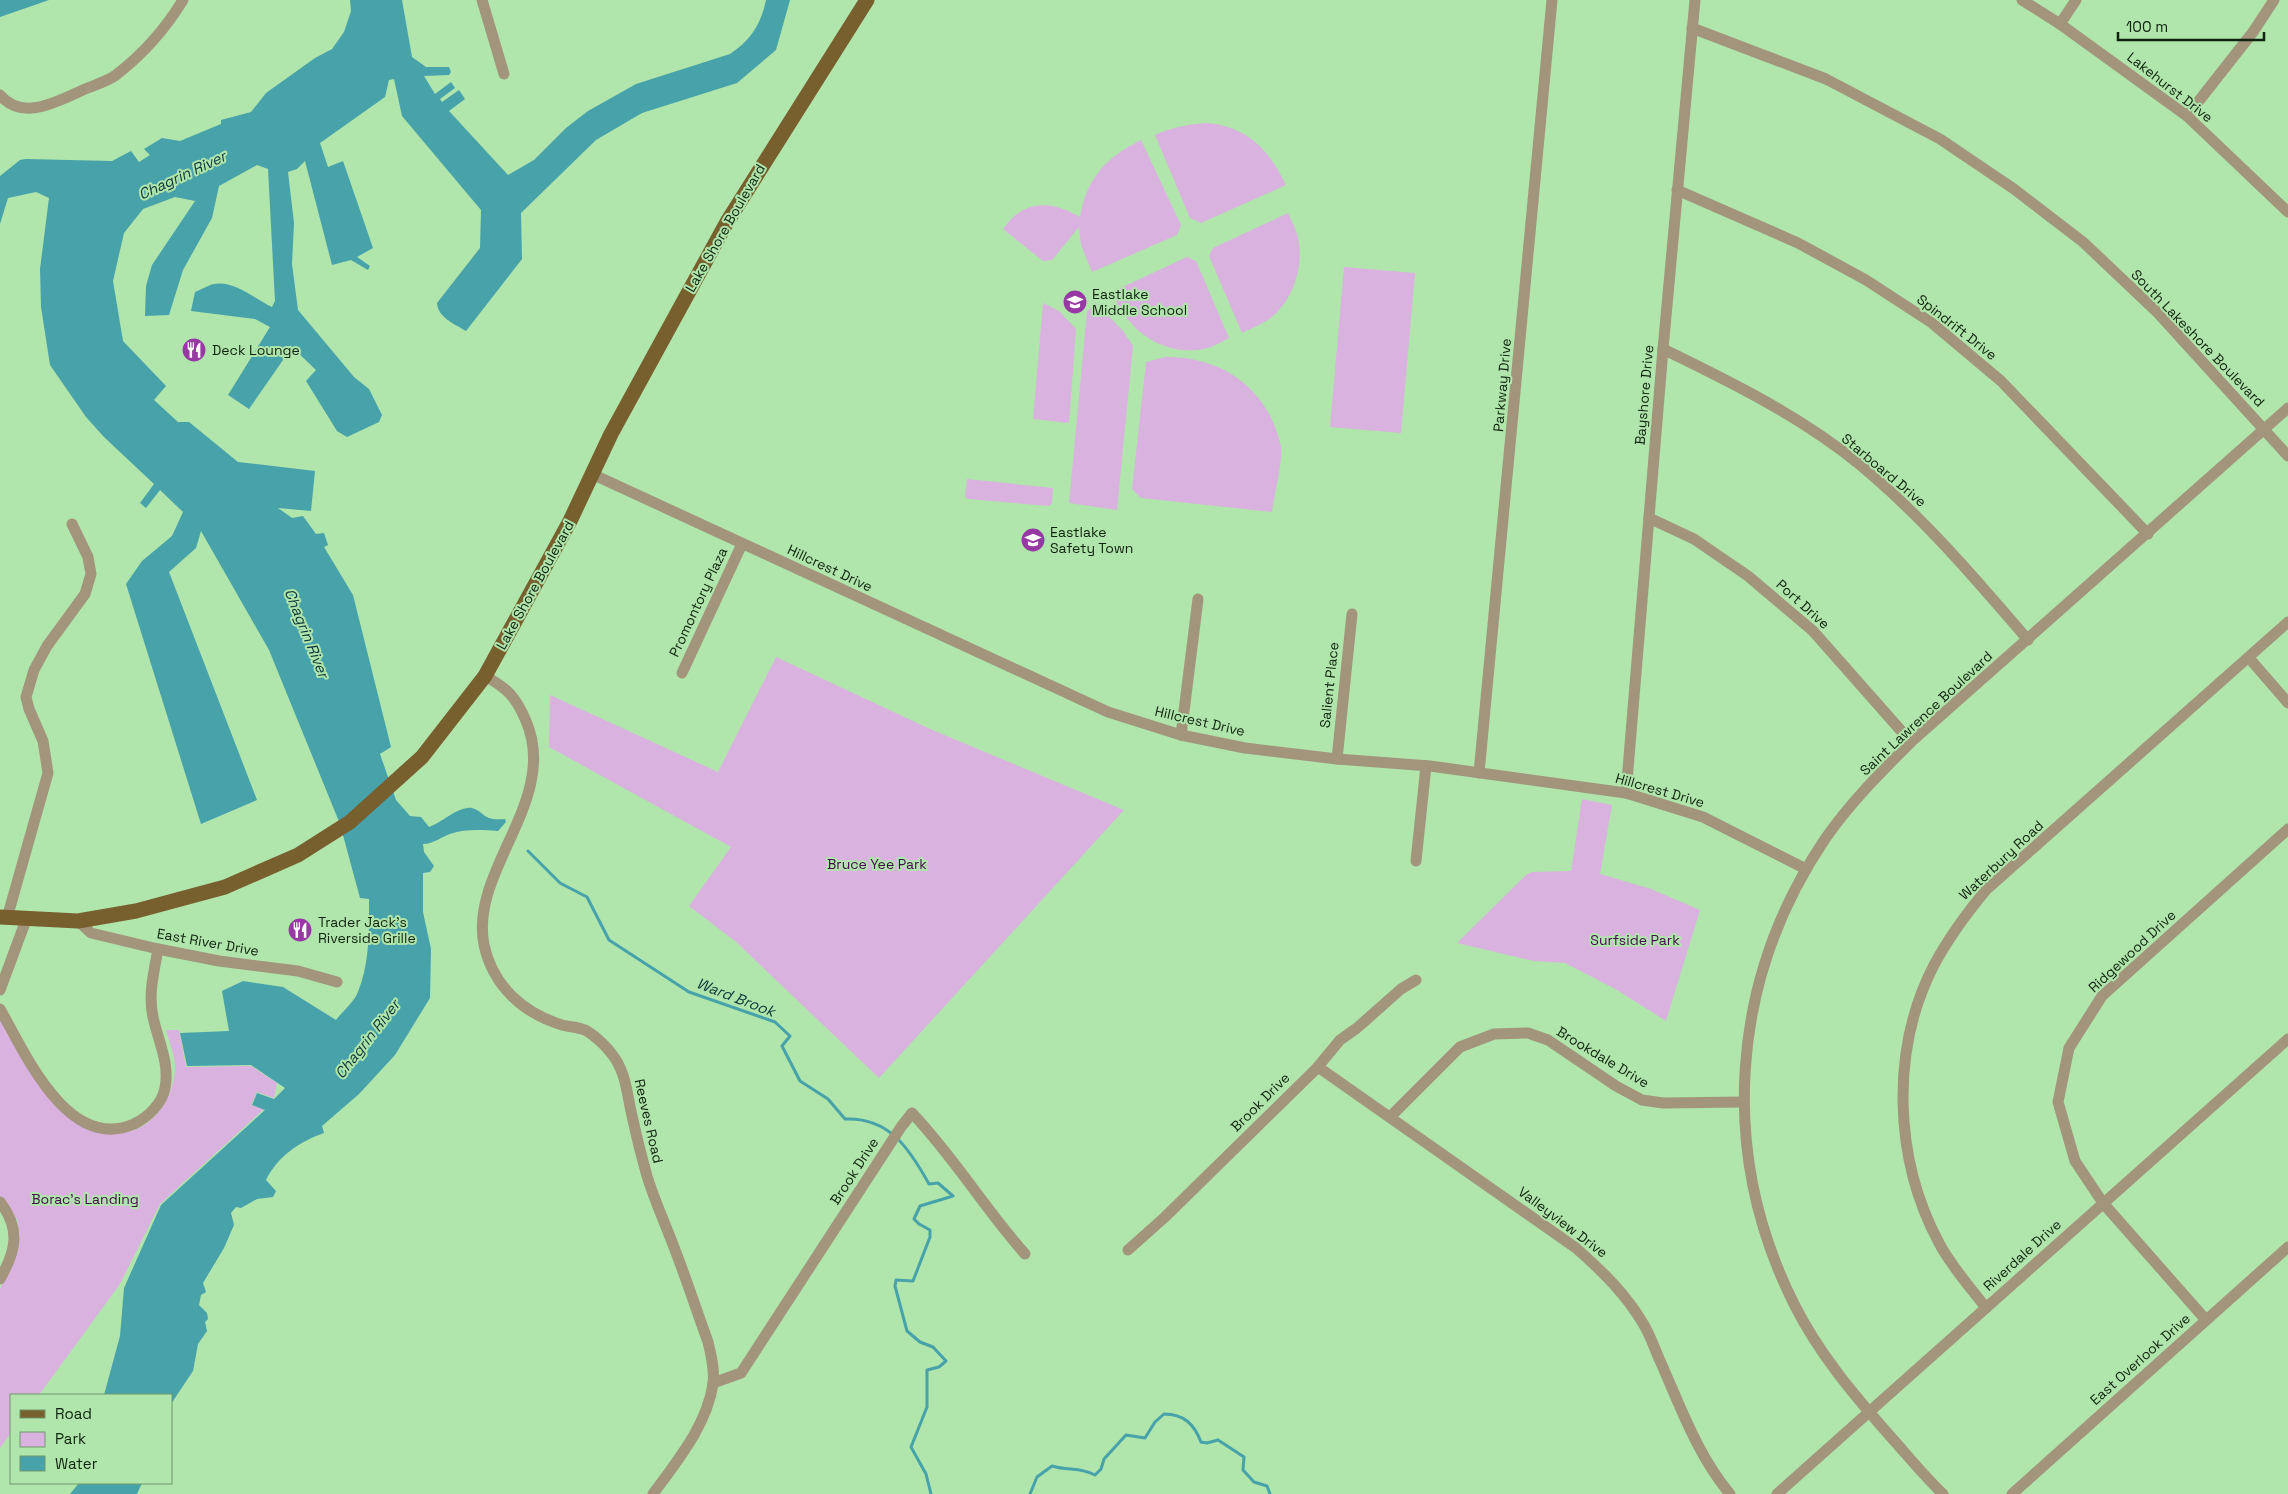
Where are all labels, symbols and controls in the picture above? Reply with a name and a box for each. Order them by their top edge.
scale bar [2118,10,2264,42]
text: 100 m [2126,17,2168,36]
street label: Lakehurst Drive [2123,48,2217,126]
water label: Chagrin River [135,146,230,204]
street label: Lake Shore Boulevard [681,161,769,295]
street label: South Lakeshore Boulevard [2127,265,2269,411]
place label: Eastlake Middle School [1092,285,1187,319]
school or university icon: Eastlake Middle School [1062,289,1088,315]
street label: Spindrift Drive [1913,290,2001,364]
restaurant icon: Deck Lounge [181,337,207,363]
street label: Parkway Drive [1489,337,1515,433]
place label: Deck Lounge [212,341,300,359]
street label: Bayshore Drive [1631,344,1657,446]
street label: Starboard Drive [1838,429,1930,511]
street label: Lake Shore Boulevard [492,517,578,653]
place label: Eastlake Safety Town [1050,523,1133,557]
school or university icon: Eastlake Safety Town [1020,527,1046,553]
street label: Hillcrest Drive [785,540,875,596]
street label: Promontory Plaza [665,544,731,660]
street label: Port Drive [1773,575,1833,633]
water label: Chagrin River [280,586,334,682]
street label: Salient Place [1316,641,1342,729]
street label: Saint Lawrence Boulevard [1856,647,1996,779]
street label: Hillcrest Drive [1153,702,1247,740]
street label: Hillcrest Drive [1613,769,1707,811]
street label: Waterbury Road [1955,816,2047,904]
park label: Bruce Yee Park [827,855,927,873]
street label: Ridgewood Drive [2085,906,2179,996]
place label: Trader Jack's Riverside Grille [318,913,416,947]
restaurant icon: Trader Jack's Riverside Grille [287,917,313,943]
street label: East River Drive [156,924,260,960]
park label: Surfside Park [1590,931,1680,949]
water label: Ward Brook [694,973,780,1021]
water label: Chagrin River [330,995,404,1082]
street label: Brookdale Drive [1554,1022,1652,1092]
street label: Brook Drive [1227,1069,1293,1135]
street label: Reeves Road [631,1077,667,1165]
street label: Brook Drive [826,1134,882,1208]
street label: Valleyview Drive [1515,1182,1611,1262]
park label: Borac's Landing [31,1190,139,1208]
street label: Riverdale Drive [1979,1215,2065,1295]
street label: East Overlook Drive [2086,1309,2194,1409]
legend [10,1394,172,1484]
text: Road [55,1404,92,1423]
text: Park [55,1429,86,1448]
text: Water [55,1454,98,1473]

